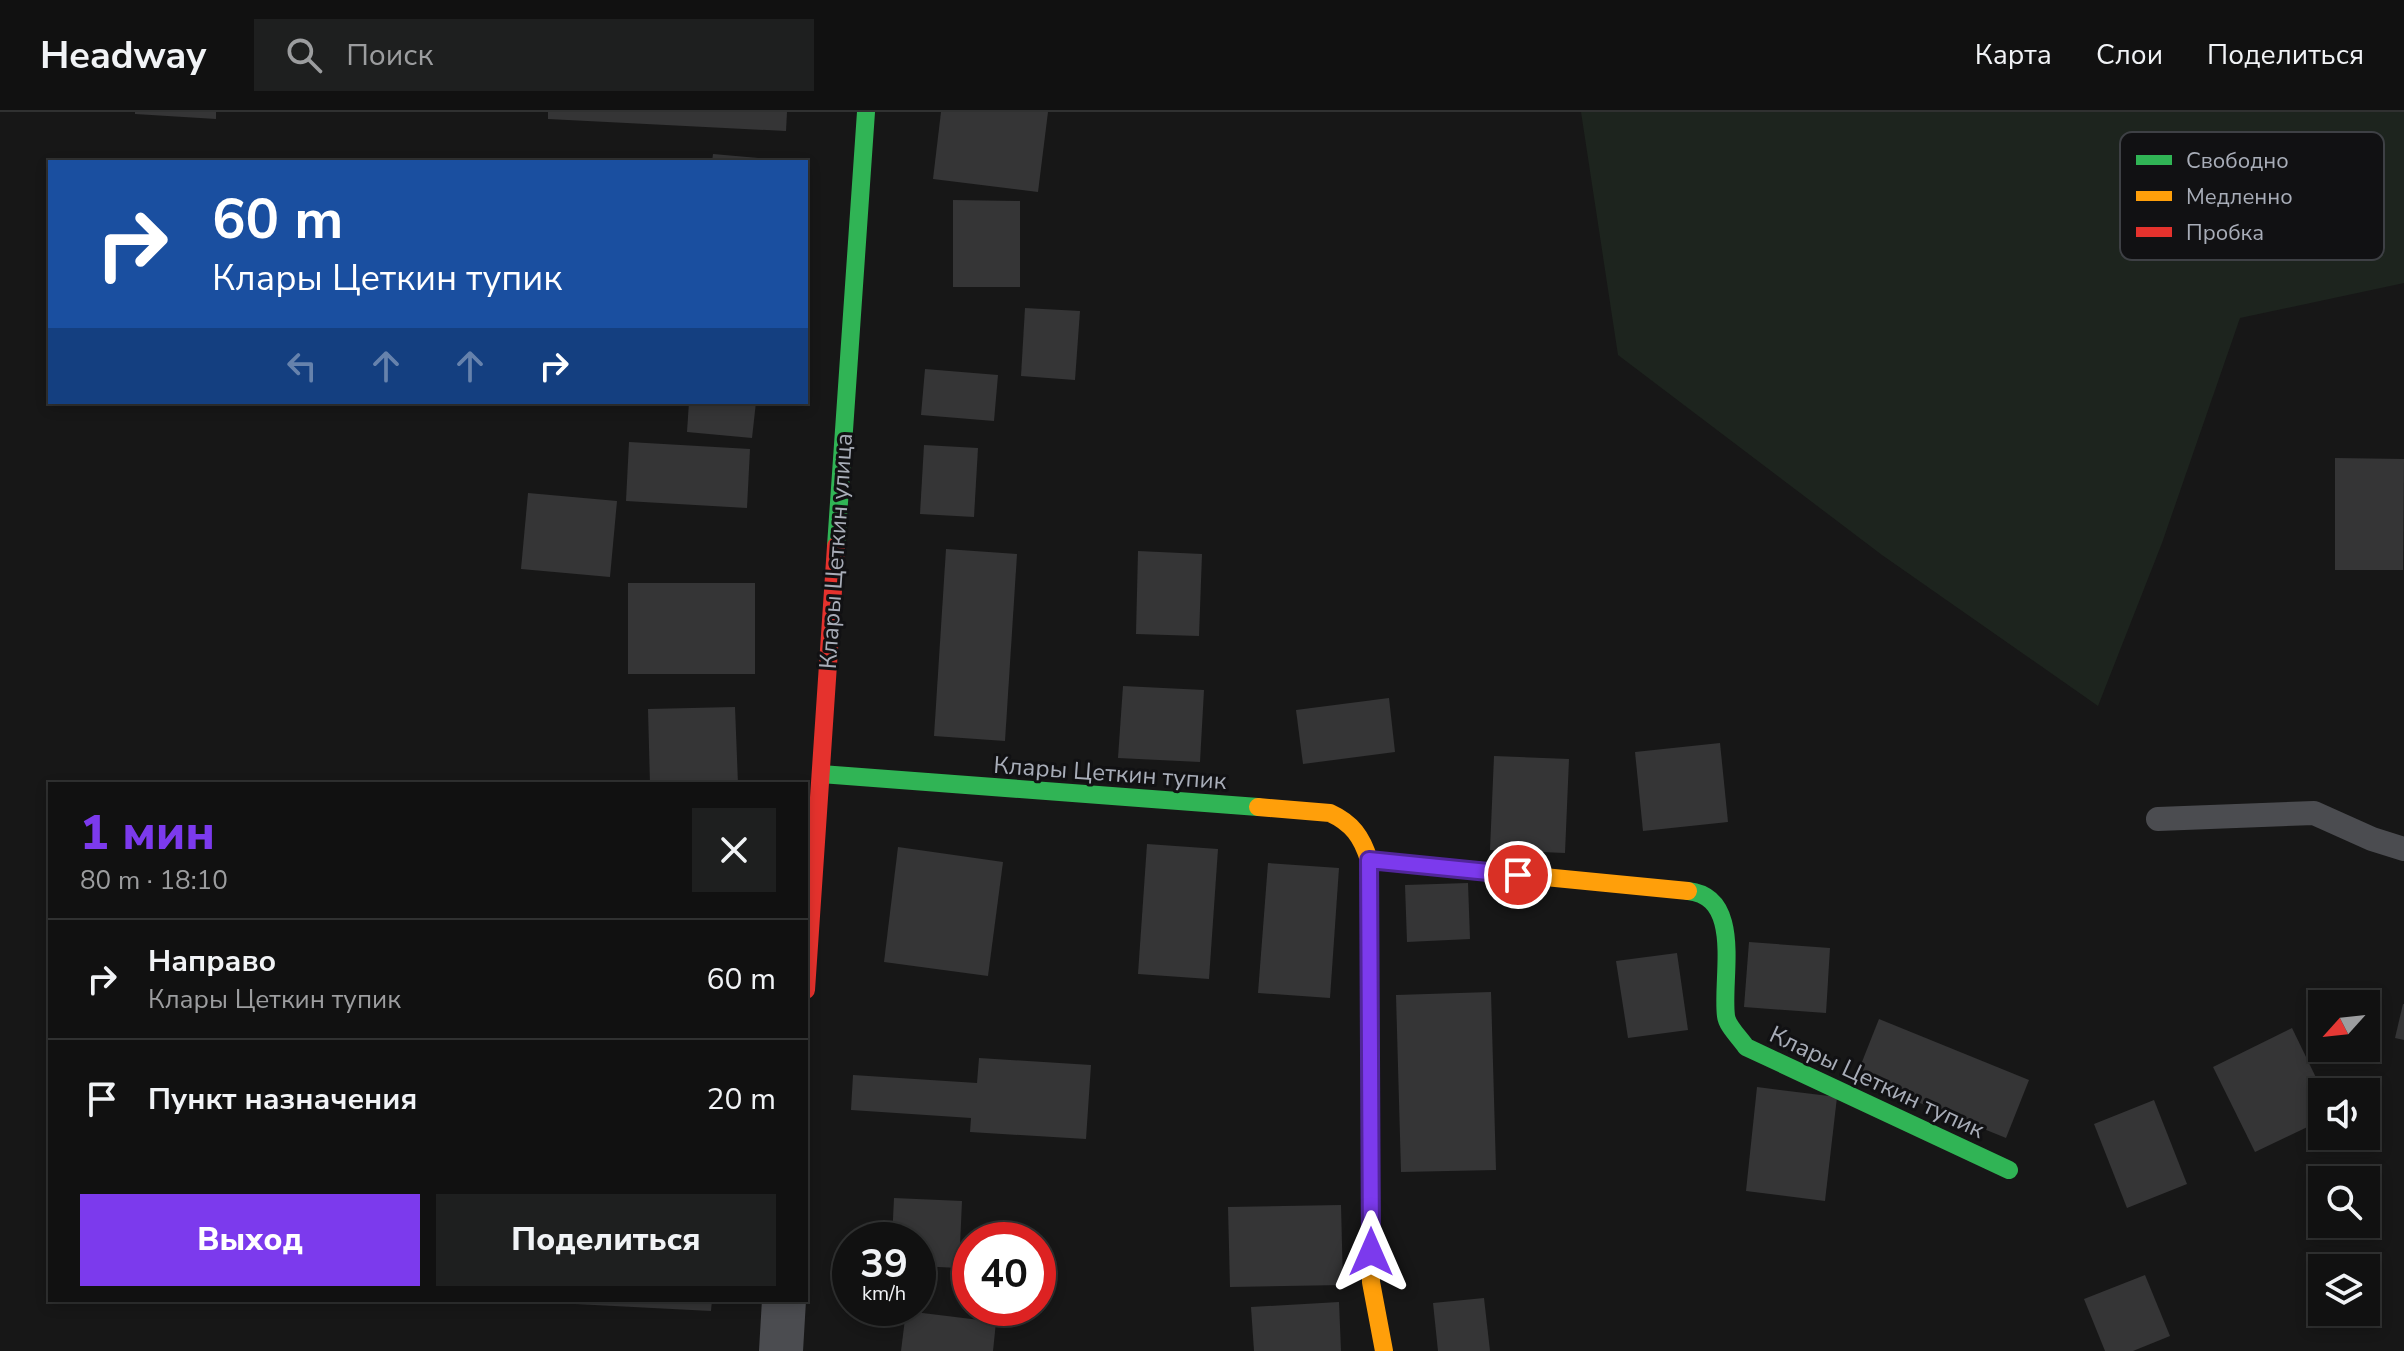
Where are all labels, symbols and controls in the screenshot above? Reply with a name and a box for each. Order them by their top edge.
search box [254,19,814,91]
text: Headway [40,30,206,81]
icon: search [282,33,326,77]
text: Поиск [346,35,433,76]
text: Карта [1975,36,2052,74]
text: Слои [2096,36,2163,74]
text: Поделиться [2207,36,2364,74]
legend [2120,132,2384,260]
text: Свободно [2186,146,2289,176]
text: 60 m [212,181,343,258]
text: Медленно [2186,182,2293,212]
icon: right [80,192,184,296]
text: Пробка [2186,218,2264,248]
text: Клары Цеткин тупик [212,254,562,303]
icon: left [280,344,324,388]
icon: ahead [364,344,408,388]
icon: ahead [448,344,492,388]
icon: right [532,344,576,388]
street label: Клары Цеткин улица [812,432,860,670]
street label: Клары Цеткин тупик [992,749,1228,797]
text: 1 мин [80,800,215,866]
button: close [692,808,776,892]
pin [1484,841,1552,909]
icon: arrive [1496,853,1540,897]
text: 80 m · 18:10 [80,863,228,898]
text: Направо [148,941,276,982]
icon: right [80,957,124,1001]
text: 60 m [707,959,776,1000]
text: Клары Цеткин тупик [148,982,401,1017]
north arrow [2308,990,2380,1062]
map controls [2308,990,2380,1326]
street label: Клары Цеткин тупик [1764,1018,1990,1146]
icon: arrive [80,1077,124,1121]
button: sound [2308,1078,2380,1150]
text: Пункт назначения [148,1079,417,1120]
text: 20 m [707,1079,776,1120]
button: search [2308,1166,2380,1238]
button: Выход [80,1194,420,1286]
button: Поделиться [436,1194,776,1286]
position arrow [1329,1210,1413,1294]
speed limit sign: 40 [952,1222,1056,1326]
text: 39 [860,1237,908,1291]
button: layers [2308,1254,2380,1326]
text: km/h [862,1280,906,1307]

